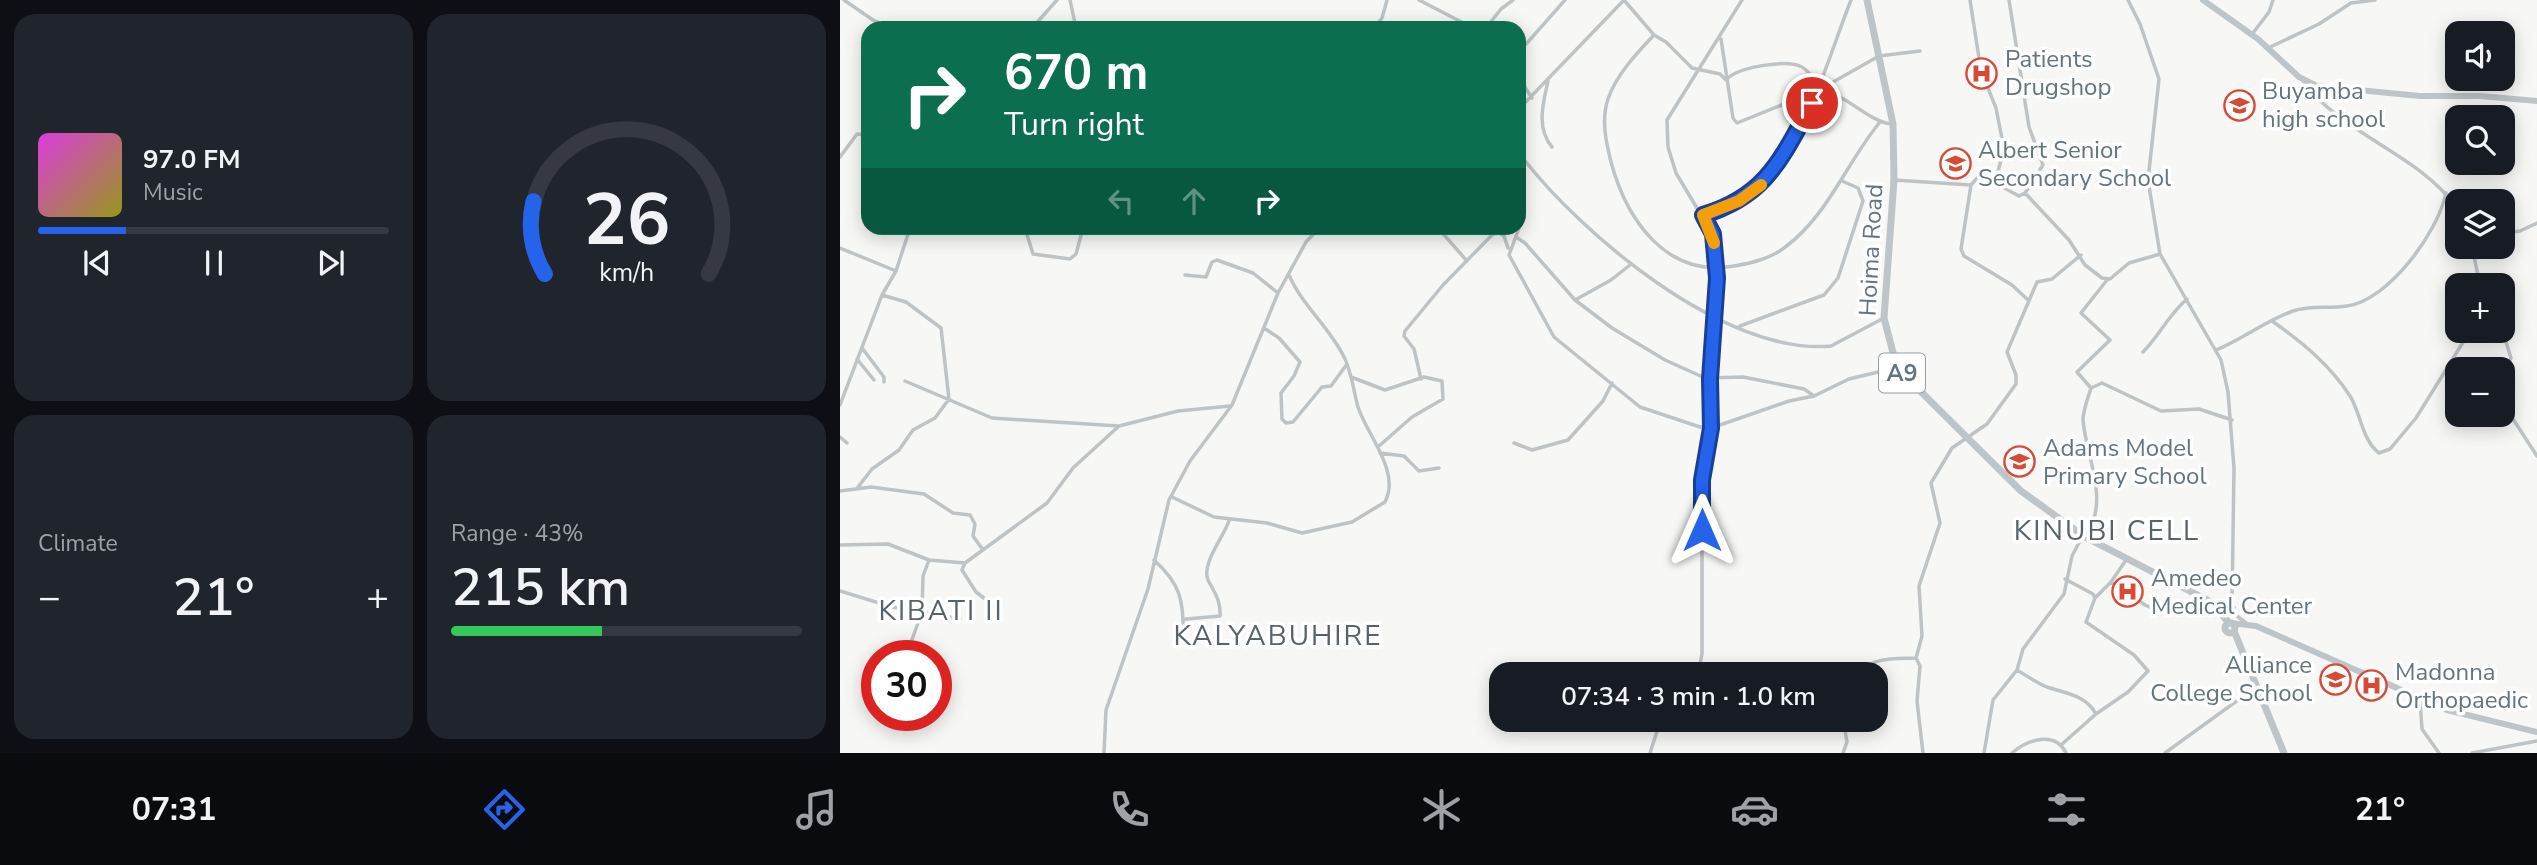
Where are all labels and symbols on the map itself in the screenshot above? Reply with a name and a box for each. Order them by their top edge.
place label: Patients Drugshop [2005,43,2111,103]
hospital icon: Patients Drugshop [1965,56,1999,90]
pin [1782,73,1842,133]
place label: Buyamba high school [2262,75,2385,135]
school or university icon: Buyamba high school [2222,88,2256,122]
place label: Albert Senior Secondary School [1978,134,2171,194]
school or university icon: Albert Senior Secondary School [1938,147,1972,181]
street label: Hoima Road [1852,183,1890,317]
road number: A9 [1879,354,1925,392]
place label: Adams Model Primary School [2043,432,2207,492]
school or university icon: Adams Model Primary School [2003,445,2037,479]
position arrow [1665,493,1739,567]
district label: KINUBI CELL [2014,512,2200,550]
place label: Amedeo Medical Center [2151,562,2313,622]
hospital icon: Amedeo Medical Center [2111,575,2145,609]
district label: KIBATI II [878,592,1004,630]
district label: KALYABUHIRE [1173,617,1383,655]
speed limit sign: 30 [861,640,952,731]
place label: Alliance College School [2150,649,2312,709]
place label: Madonna Orthopaedic [2395,656,2528,716]
school or university icon: Alliance College School [2318,662,2352,696]
hospital icon: Madonna Orthopaedic [2355,669,2389,703]

